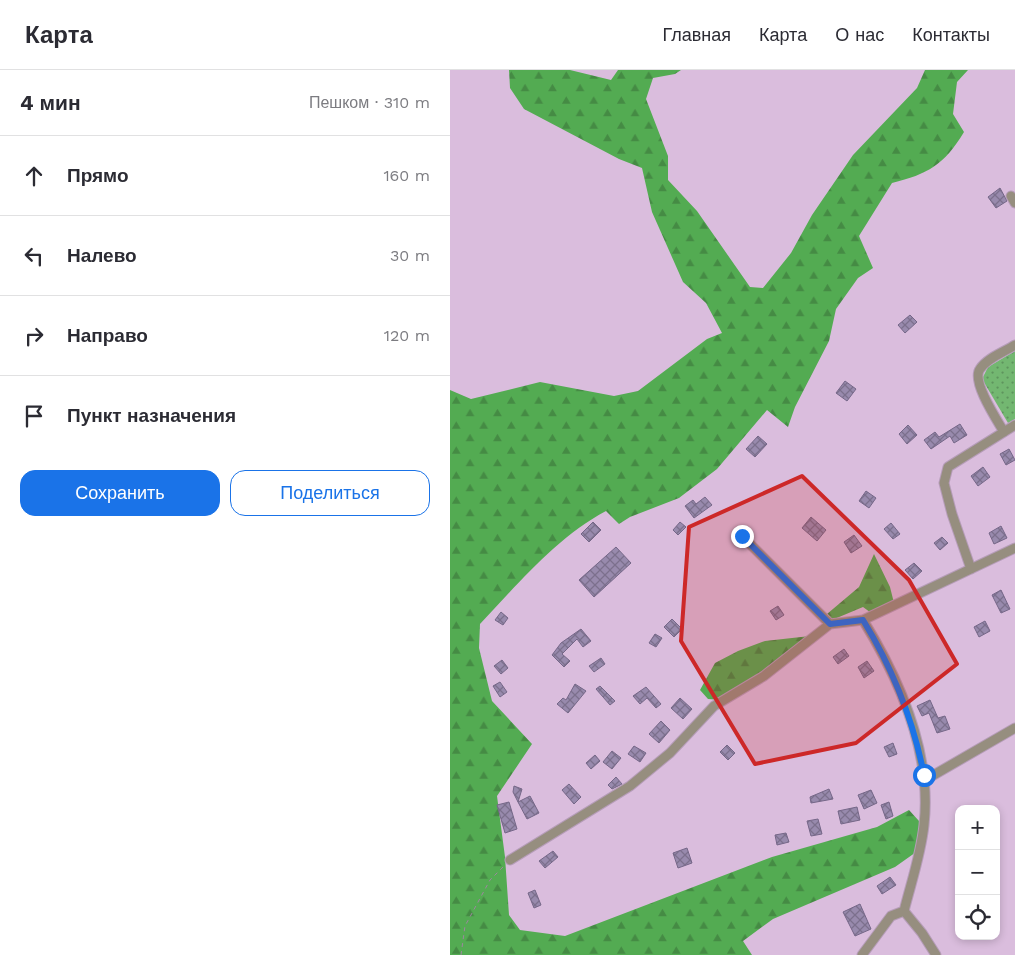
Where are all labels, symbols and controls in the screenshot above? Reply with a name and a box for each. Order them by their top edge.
text: Карта [25,21,93,49]
text: Главная [662,24,731,45]
text: Карта [759,24,807,45]
text: О нас [835,24,884,45]
text: Контакты [912,24,990,45]
text: 4 мин [20,90,81,115]
text: Пешком · 310 m [309,93,430,112]
icon: ahead [20,162,48,190]
text: Прямо [67,164,129,187]
text: 160 m [383,166,430,185]
icon: left [20,242,48,270]
text: Налево [67,244,137,267]
text: 30 m [390,246,430,265]
icon: right [20,322,48,350]
text: Направо [67,324,148,347]
text: 120 m [384,326,430,345]
icon: arrive [20,402,48,430]
text: Пункт назначения [67,404,236,427]
button: Сохранить [20,470,220,516]
button: Поделиться [230,470,430,516]
route end [731,525,754,548]
route start [913,764,936,787]
map controls [955,805,1000,940]
button: + [955,805,1000,850]
button: − [955,850,1000,895]
button: locate [955,895,1000,940]

